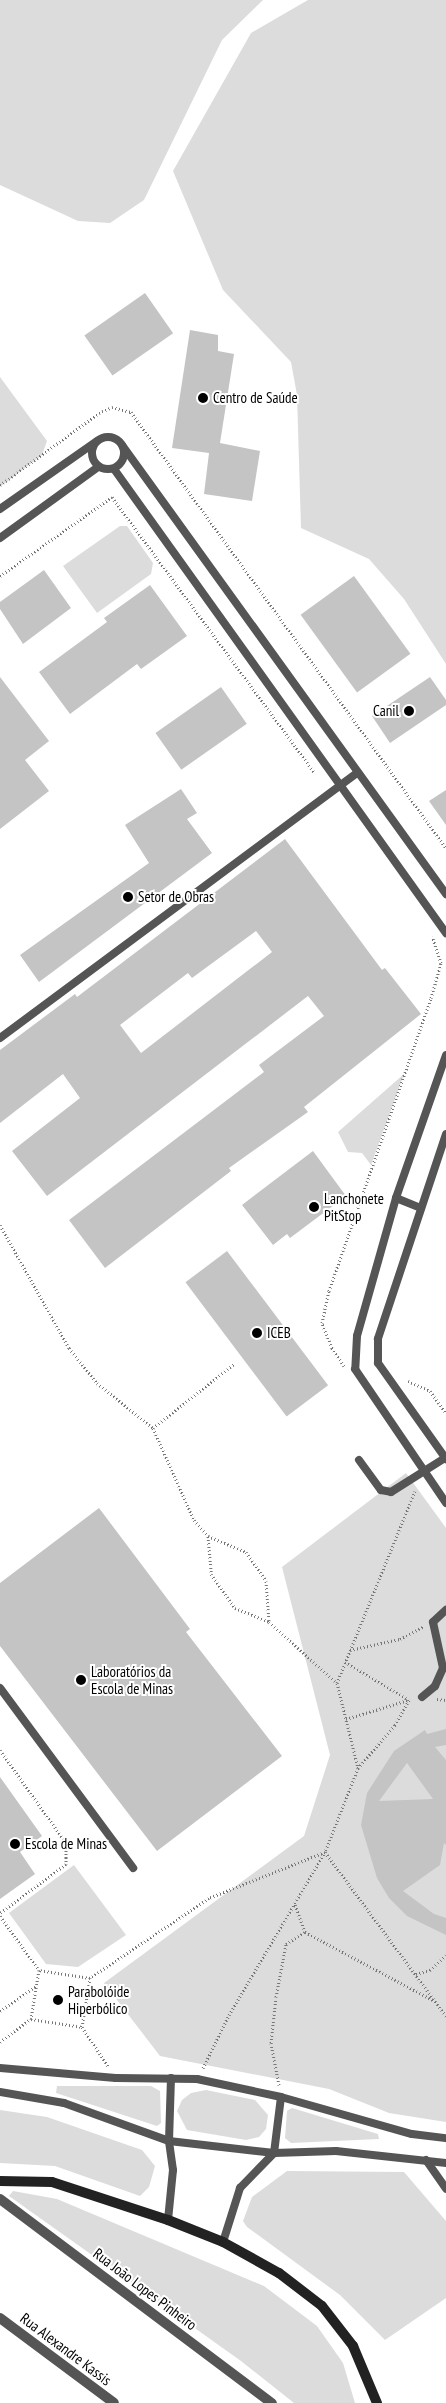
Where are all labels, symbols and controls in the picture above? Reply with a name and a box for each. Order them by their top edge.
place label: Centro de Saúde [213,389,298,407]
marker: Centro de Saúde [197,392,209,404]
place label: Canil [373,702,399,720]
marker: Canil [403,705,415,717]
place label: Setor de Obras [138,888,214,906]
marker: Setor de Obras [122,891,134,903]
place label: Lanchonete PitStop [324,1189,384,1224]
marker: Lanchonete PitStop [308,1201,320,1213]
place label: ICEB [267,1324,291,1342]
marker: ICEB [251,1327,263,1339]
place label: Laboratórios da Escola de Minas [91,1662,173,1697]
marker: Laboratórios da Escola de Minas [75,1674,87,1686]
place label: Escola de Minas [25,1835,107,1853]
marker: Escola de Minas [9,1838,21,1850]
place label: Parabolóide Hiperbólico [68,1982,129,2017]
marker: Parabolóide Hiperbólico [52,1994,64,2006]
street label: Rua João Lopes Pinheiro [90,2244,200,2334]
street label: Rua Alexandre Kassis [17,2309,115,2389]

